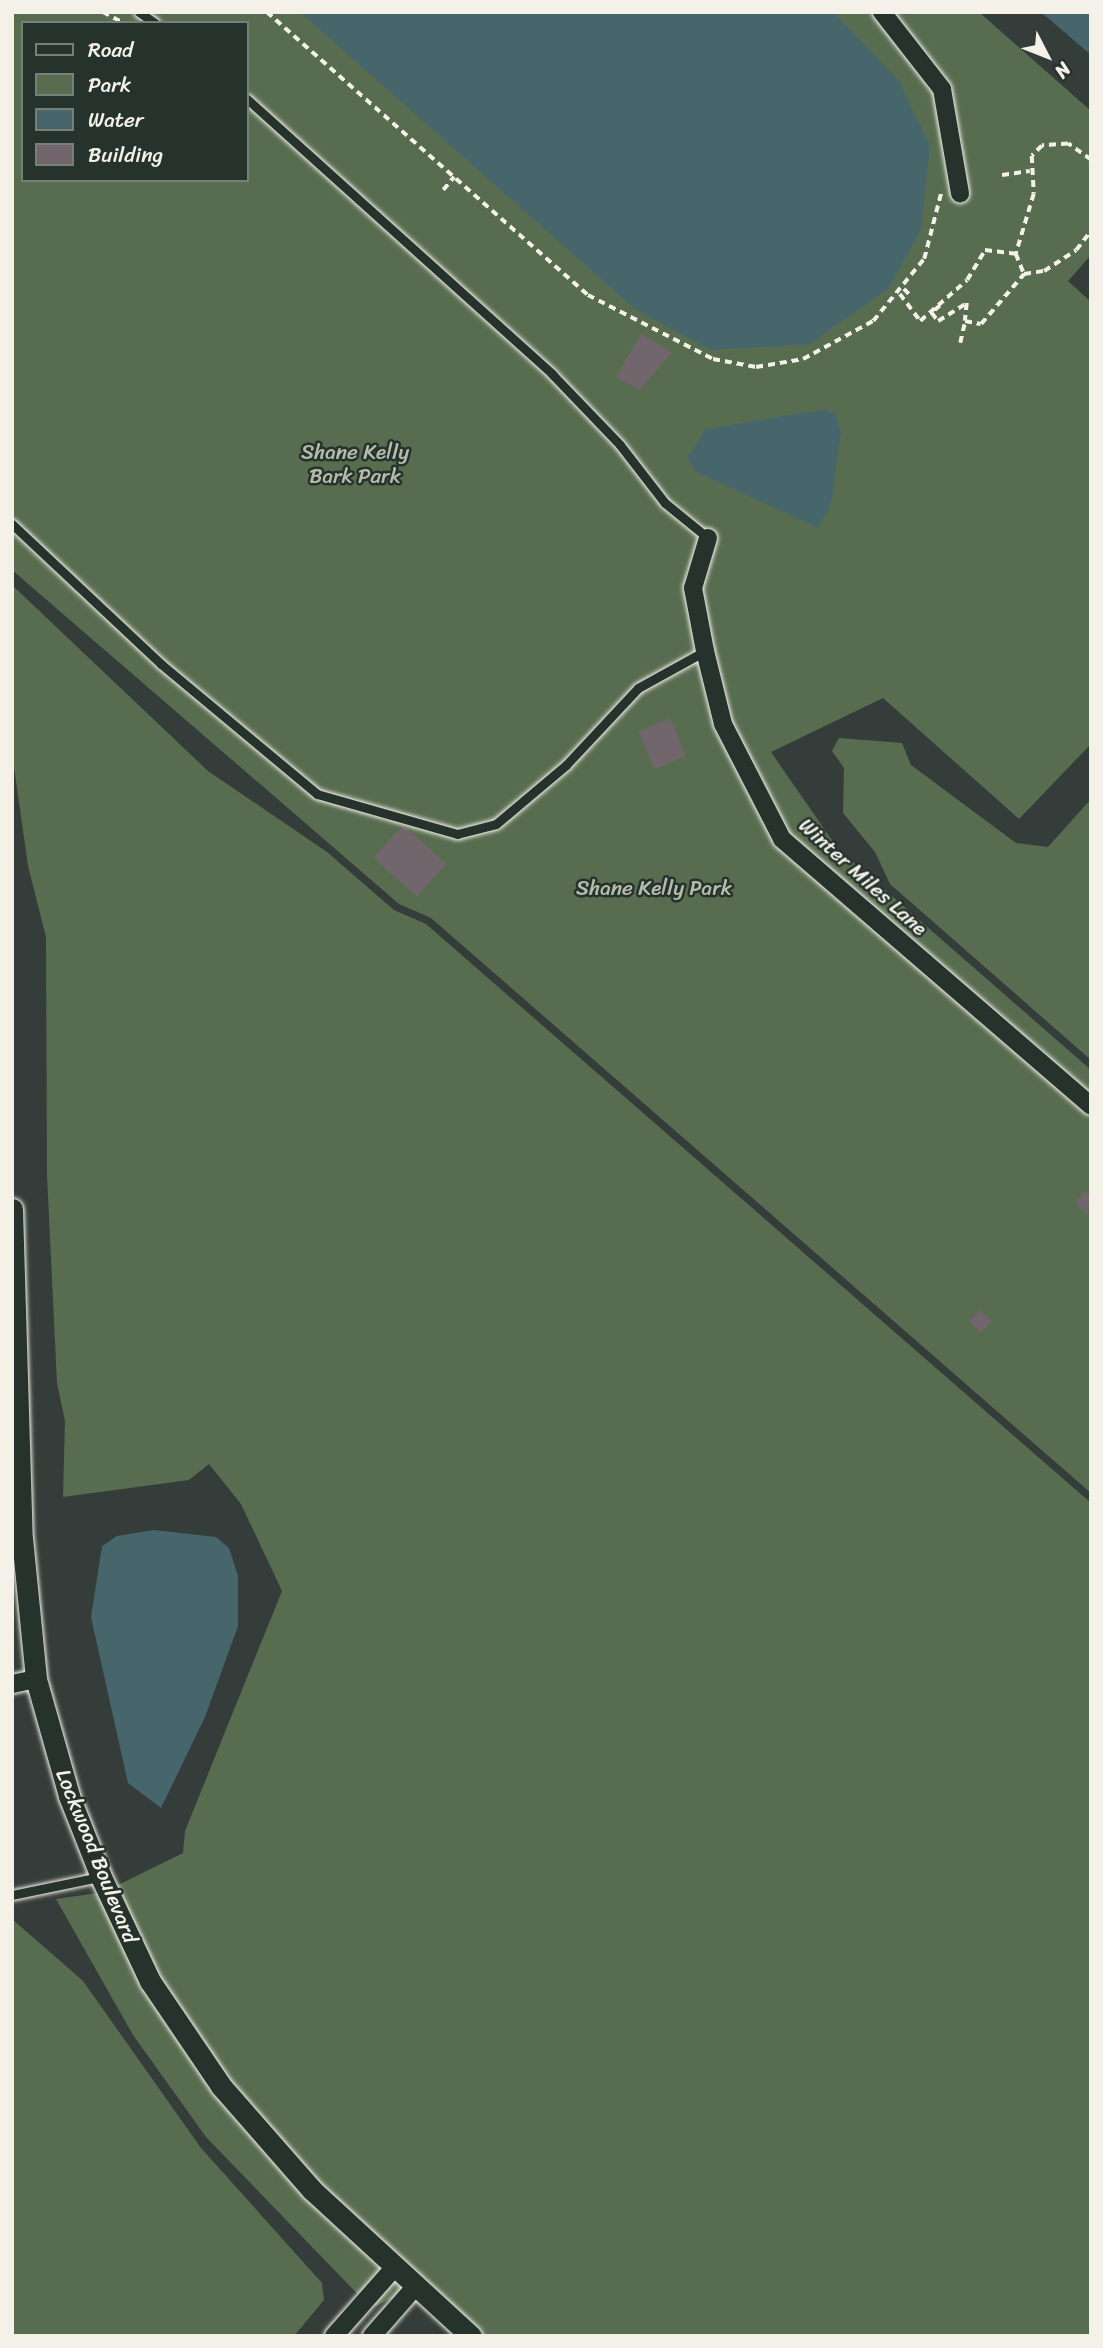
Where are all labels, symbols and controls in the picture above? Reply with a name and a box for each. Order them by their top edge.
legend [21,21,248,182]
north arrow [1012,21,1082,91]
text: Road [88,31,133,69]
text: N [1046,54,1080,86]
text: Park [88,66,131,104]
text: Water [88,101,143,139]
text: Building [88,136,163,174]
park label: Shane Kelly Bark Park [301,439,409,489]
street label: Winter Miles Lane [793,813,933,941]
park label: Shane Kelly Park [575,875,733,901]
street label: Lockwood Boulevard [51,1765,143,1947]

